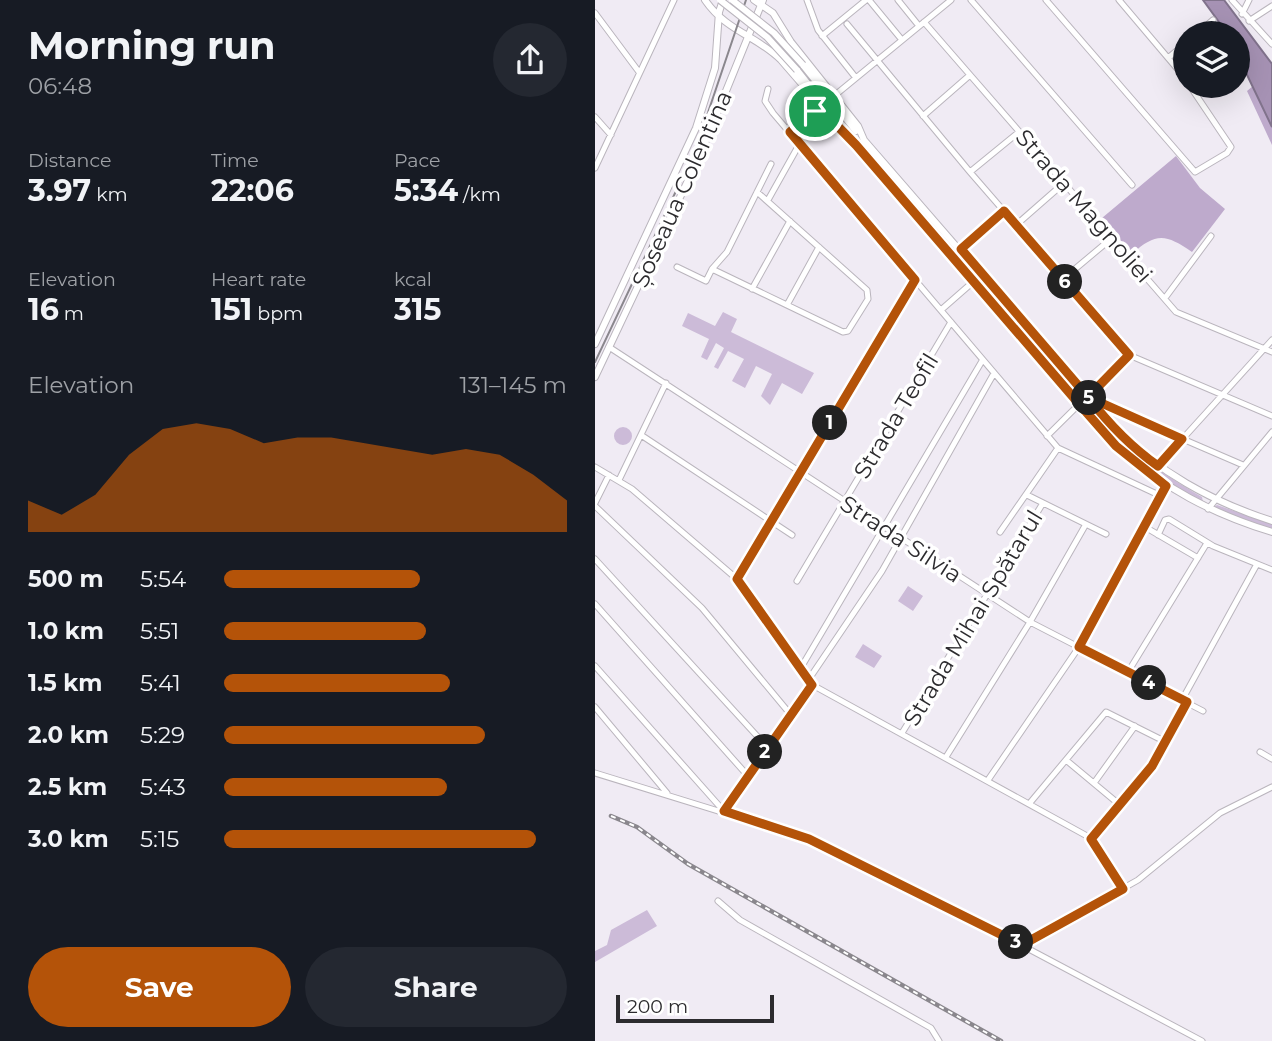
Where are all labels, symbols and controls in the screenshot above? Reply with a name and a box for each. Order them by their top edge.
map controls [1173,21,1250,98]
button: layers [1173,21,1250,98]
text: Morning run [28,22,276,69]
button: share [493,23,567,97]
text: 06:48 [28,72,92,100]
pin [785,81,845,141]
street label: Șoseaua Colentina [626,86,738,292]
icon: arrive [796,92,834,130]
street label: Strada Magnoliei [1010,124,1158,288]
text: Distance [28,149,111,172]
text: Time [211,149,259,172]
text: Pace [394,149,441,172]
text: 3.97 [28,172,91,209]
text: 22:06 [211,172,294,209]
text: 5:34 [394,172,458,209]
text: km [91,183,128,206]
text: /km [458,183,501,206]
pin: 6 [1047,264,1083,300]
text: Elevation [28,268,116,291]
text: Heart rate [211,268,306,291]
text: kcal [394,268,432,291]
text: 6 [1058,270,1071,293]
text: 16 [28,291,59,328]
text: 151 [211,291,252,328]
text: 315 [394,291,441,328]
text: m [59,302,84,325]
text: bpm [252,302,303,325]
street label: Strada Teofil [848,348,944,484]
text: Elevation [28,371,134,399]
text: 131–145 m [459,371,567,399]
pin: 5 [1071,380,1107,416]
text: 5 [1083,386,1094,409]
pin: 1 [813,406,847,440]
text: 1 [826,411,833,434]
street label: Strada Silvia [835,489,967,589]
street label: Strada Mihai Spătarul [898,505,1048,731]
text: 500 m [28,565,104,593]
text: 5:54 [140,565,186,593]
text: 1.0 km [28,617,104,645]
text: 5:51 [140,617,179,645]
pin: 4 [1131,666,1167,700]
text: 1.5 km [28,669,102,697]
text: 5:41 [140,669,181,697]
text: 4 [1142,671,1155,694]
text: 2.0 km [28,721,109,749]
text: 5:29 [140,721,185,749]
pin: 2 [747,734,783,770]
text: 2 [759,740,770,763]
text: 2.5 km [28,773,107,801]
text: 5:43 [140,773,186,801]
text: 3.0 km [28,825,109,853]
text: 5:15 [140,825,179,853]
pin: 3 [999,925,1033,960]
text: 3 [1010,930,1021,953]
button: Save [28,947,291,1027]
button: Share [305,947,567,1027]
scale bar [616,992,773,1024]
text: 200 m [627,995,688,1018]

